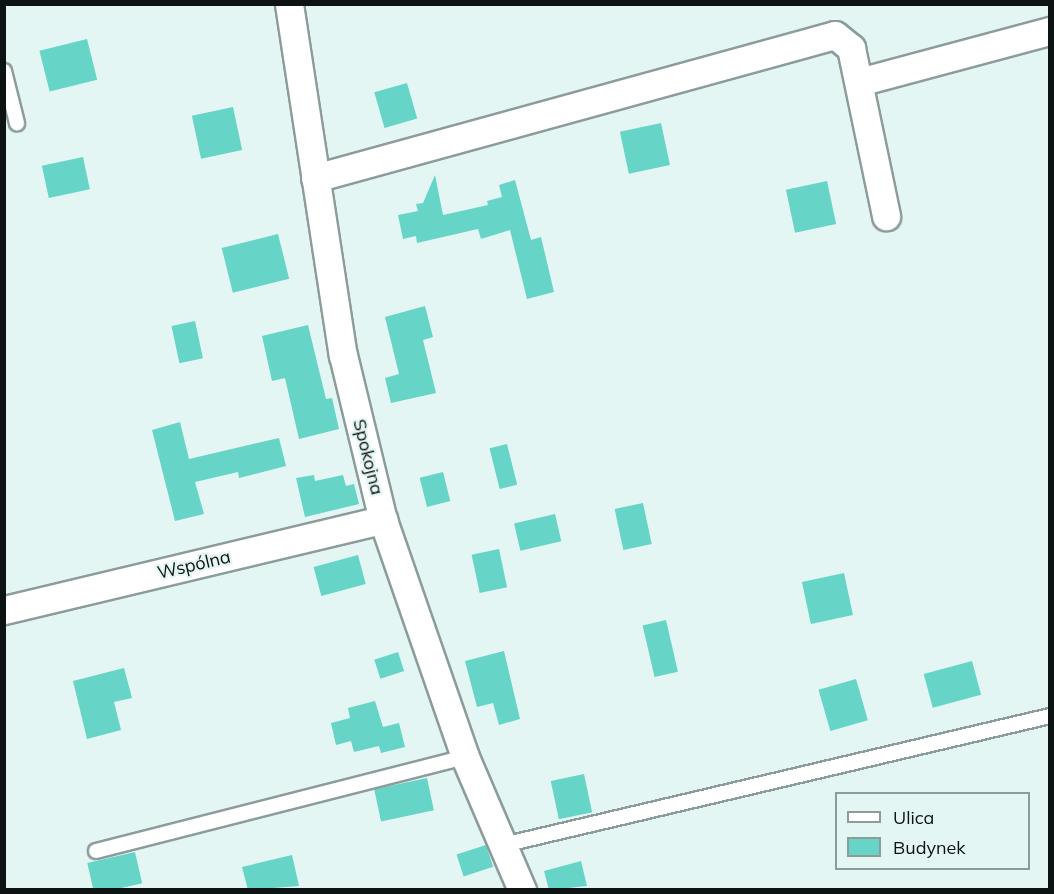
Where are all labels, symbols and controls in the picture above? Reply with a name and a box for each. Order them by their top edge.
street label: Spokojna [348,417,388,497]
street label: Wspólna [155,546,233,584]
legend [835,792,1030,870]
text: Ulica [893,806,934,829]
text: Budynek [893,836,966,859]

